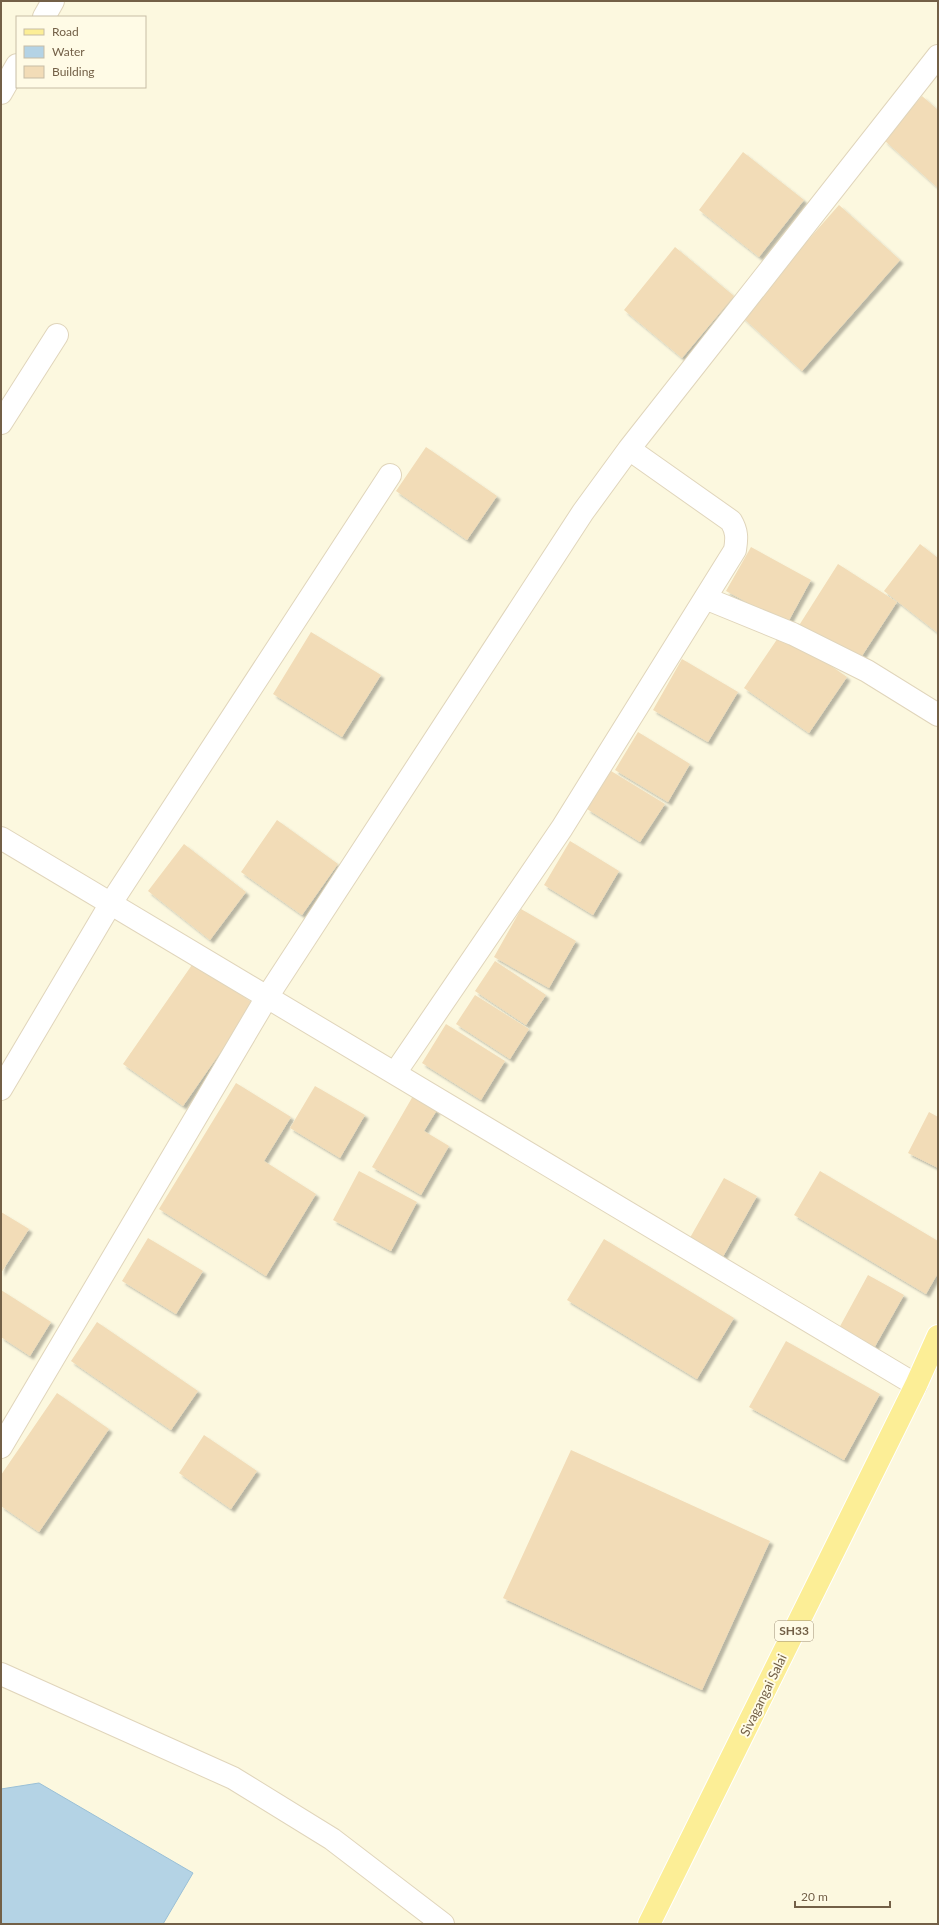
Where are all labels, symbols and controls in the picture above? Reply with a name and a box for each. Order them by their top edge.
legend [16,16,146,88]
text: Road [52,24,79,39]
text: Water [52,44,85,59]
text: Building [52,64,95,79]
road number: SH33 [775,1621,813,1641]
street label: Sivagangai Salai [736,1651,790,1739]
scale bar [795,1883,890,1909]
text: 20 m [801,1889,828,1904]

